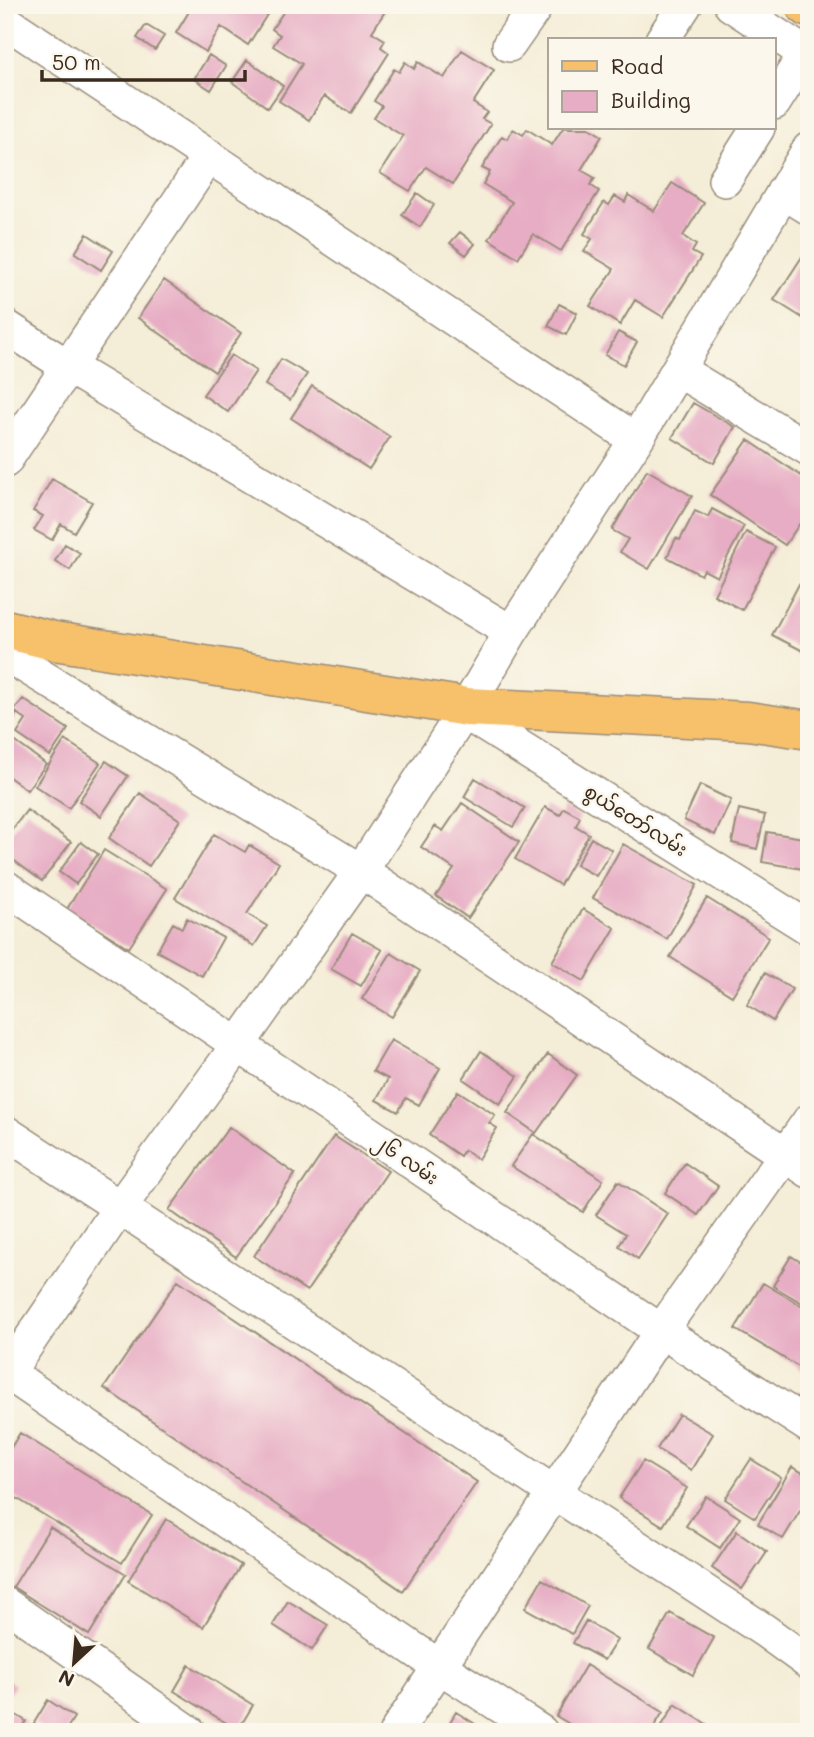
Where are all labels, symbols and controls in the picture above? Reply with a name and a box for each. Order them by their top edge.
scale bar [42,38,245,82]
legend [548,38,776,130]
text: 50 m [52,48,101,75]
text: Road [611,52,663,79]
text: Building [611,86,691,113]
street label: စွယ်တော်လမ်း [578,777,693,865]
street label: ၂၆ လမ်း [367,1127,444,1193]
north arrow [38,1628,108,1698]
text: N [54,1664,78,1693]

